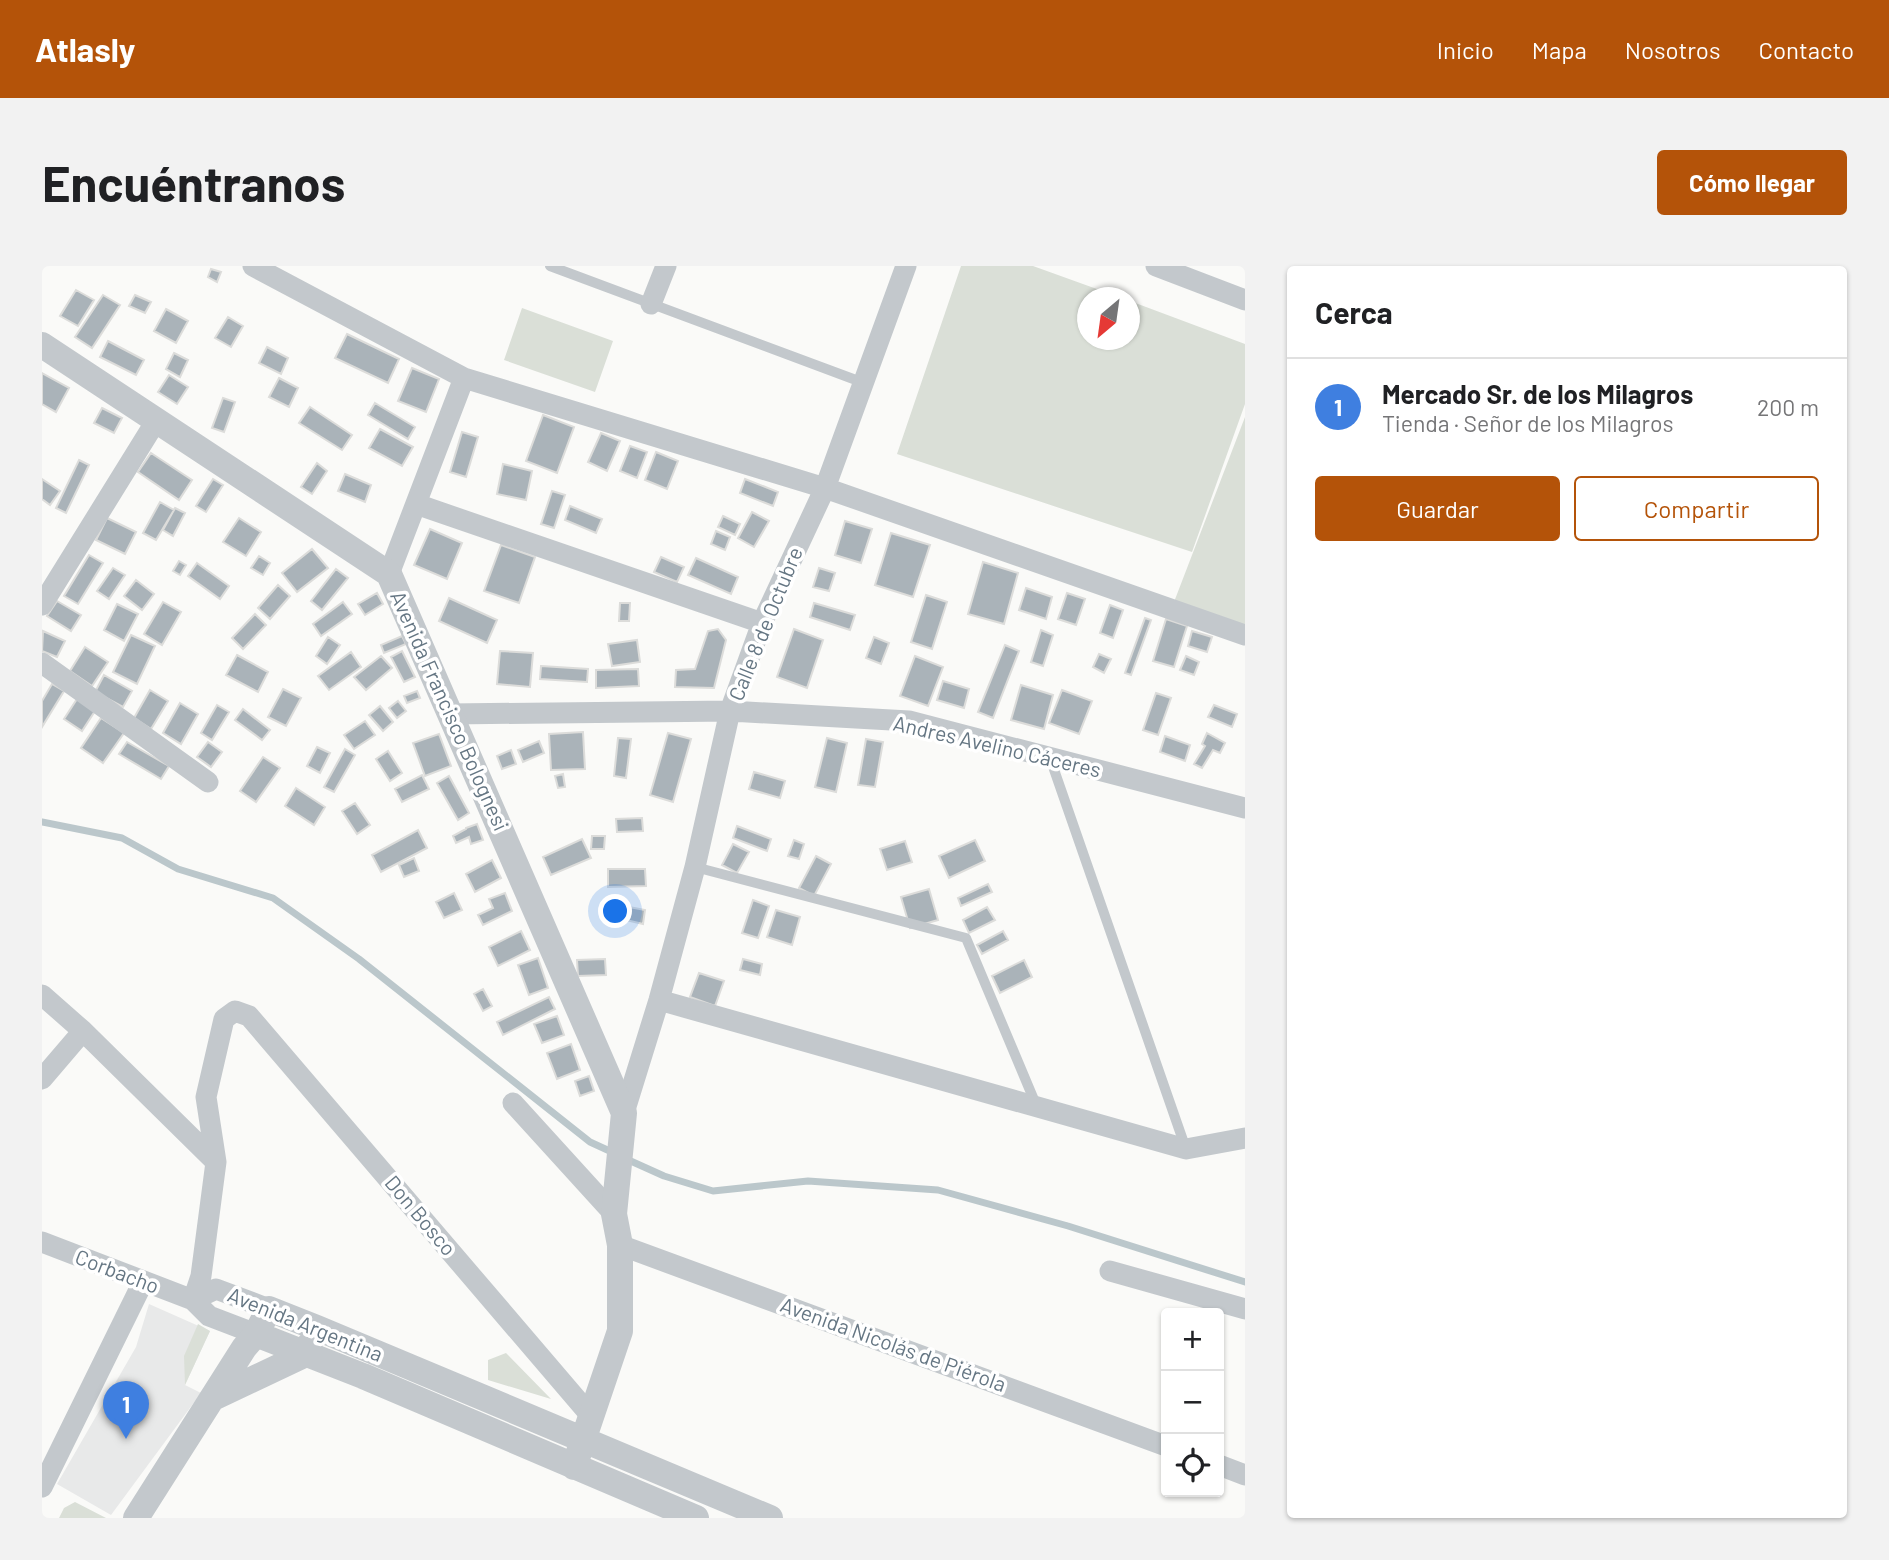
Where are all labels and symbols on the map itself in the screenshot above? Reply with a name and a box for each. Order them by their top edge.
north arrow [1077,287,1140,350]
street label: Calle 8 de Octubre [722,543,807,704]
street label: Avenida Francisco Bolognesi [386,587,515,834]
street label: Andres Avelino Cáceres [891,710,1103,782]
your location [598,894,632,928]
street label: Don Bosco [380,1170,462,1260]
street label: Corbacho [72,1243,163,1298]
street label: Avenida Argentina [224,1281,387,1366]
street label: Avenida Nicolás de Piérola [777,1291,1010,1396]
pin: 1 [103,1381,149,1439]

